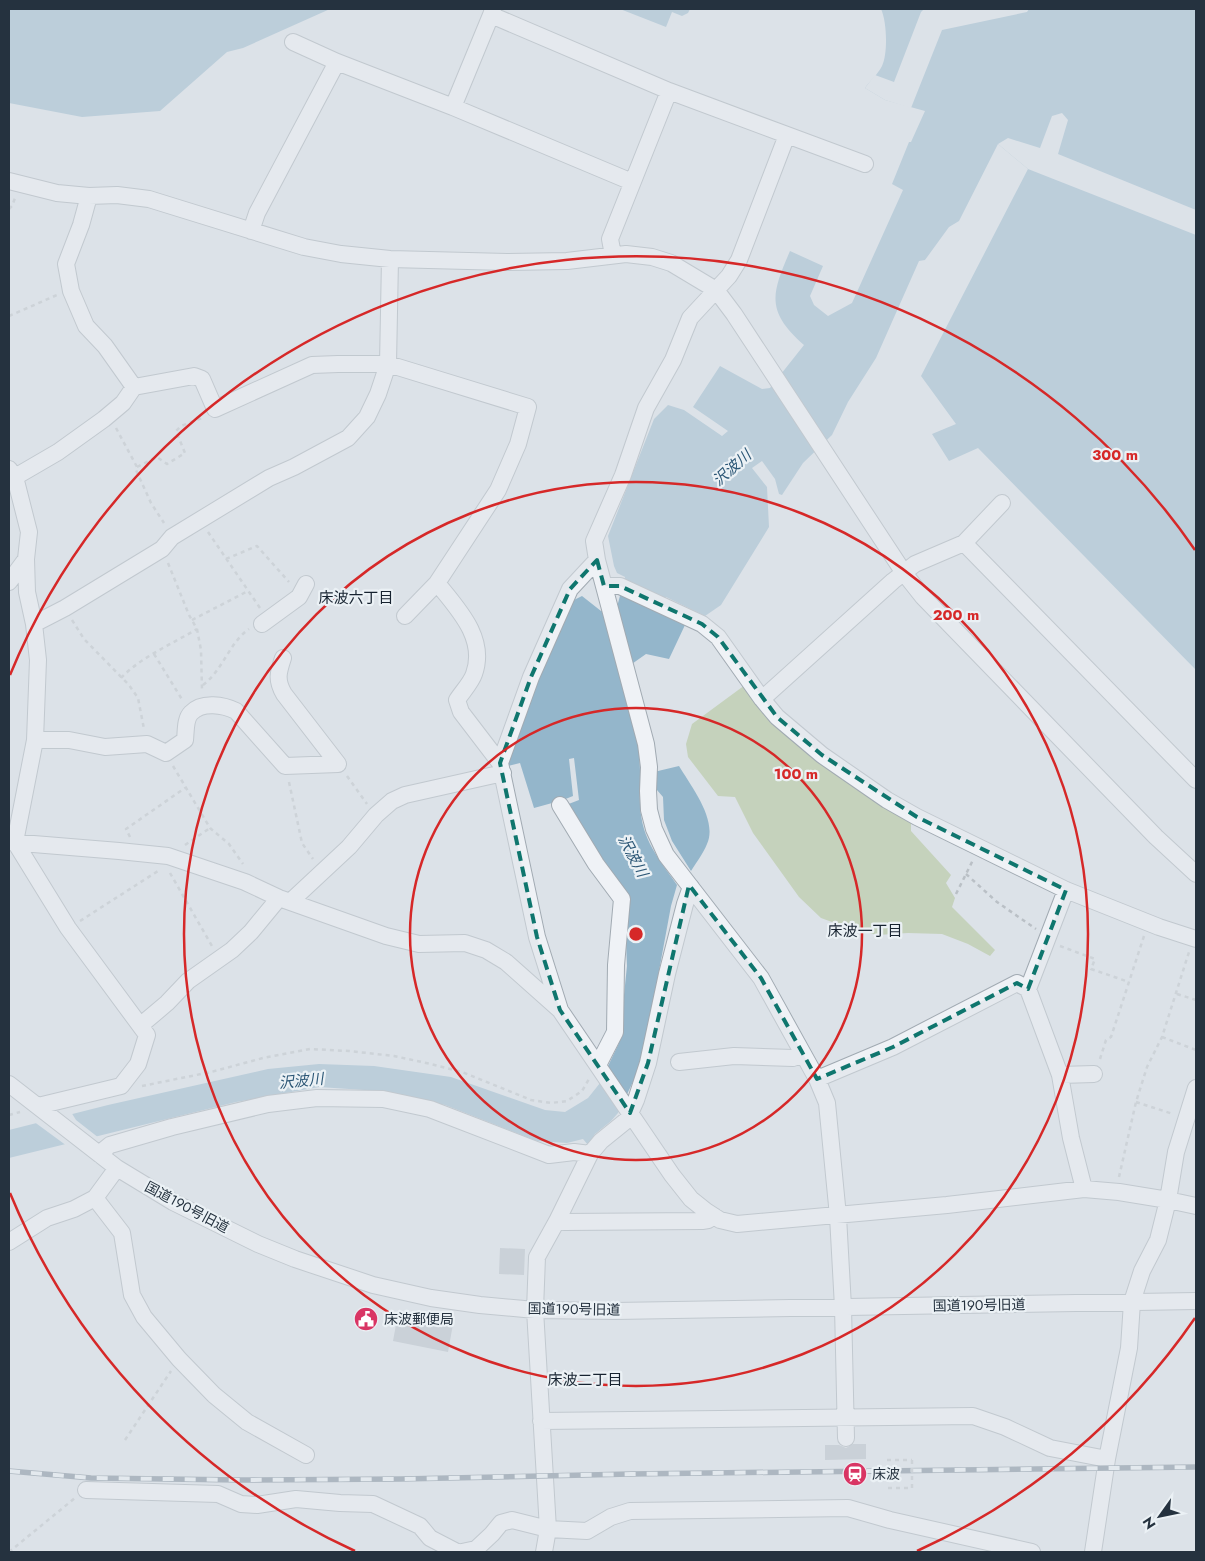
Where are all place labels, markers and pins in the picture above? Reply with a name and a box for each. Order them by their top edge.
centre of rings [627,925,645,943]
public building icon: 床波郵便局 [353,1306,379,1332]
place label: 床波郵便局 [384,1309,454,1329]
station icon: 床波 [842,1461,868,1487]
place label: 床波 [872,1464,900,1484]

